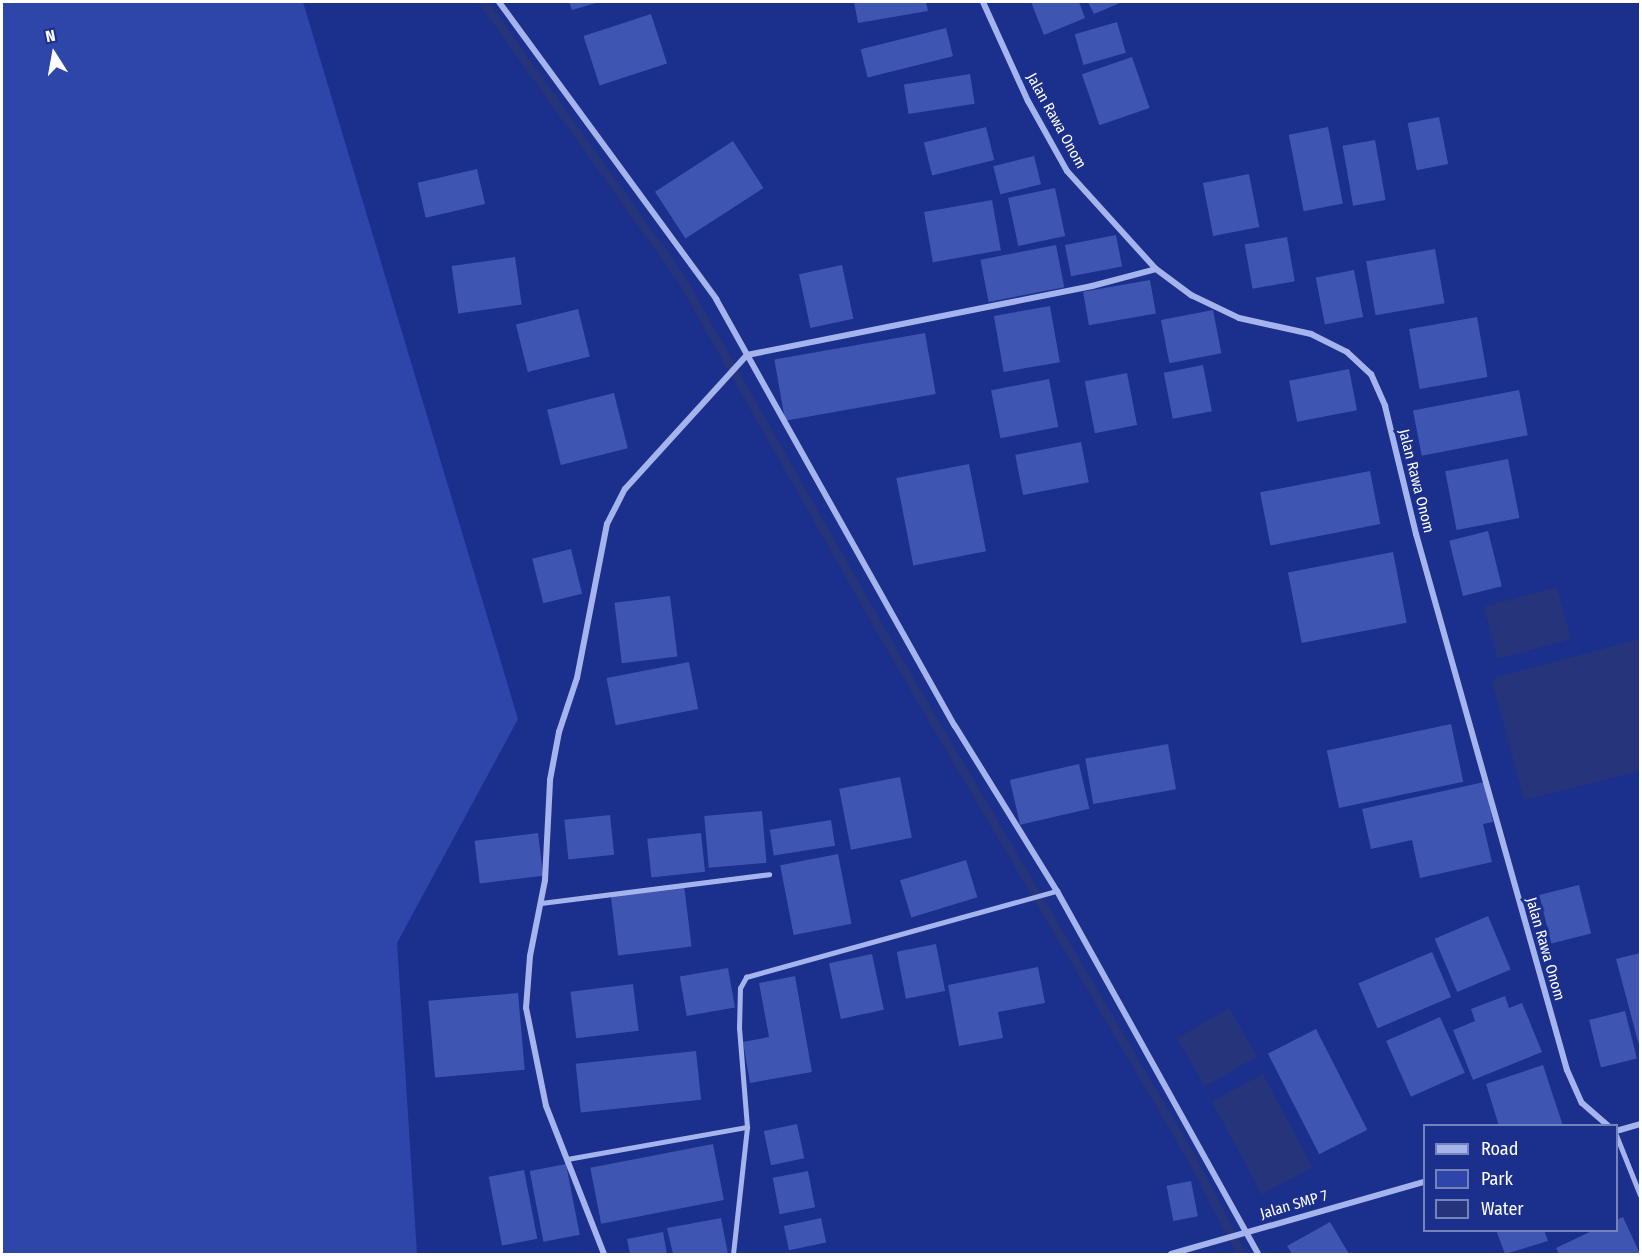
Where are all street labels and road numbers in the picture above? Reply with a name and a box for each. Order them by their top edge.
street label: Jalan Rawa Onom [1022,70,1090,172]
street label: Jalan Rawa Onom [1394,427,1438,535]
street label: Jalan Rawa Onom [1522,895,1568,1003]
street label: Jalan SMP 7 [1258,1187,1330,1223]

